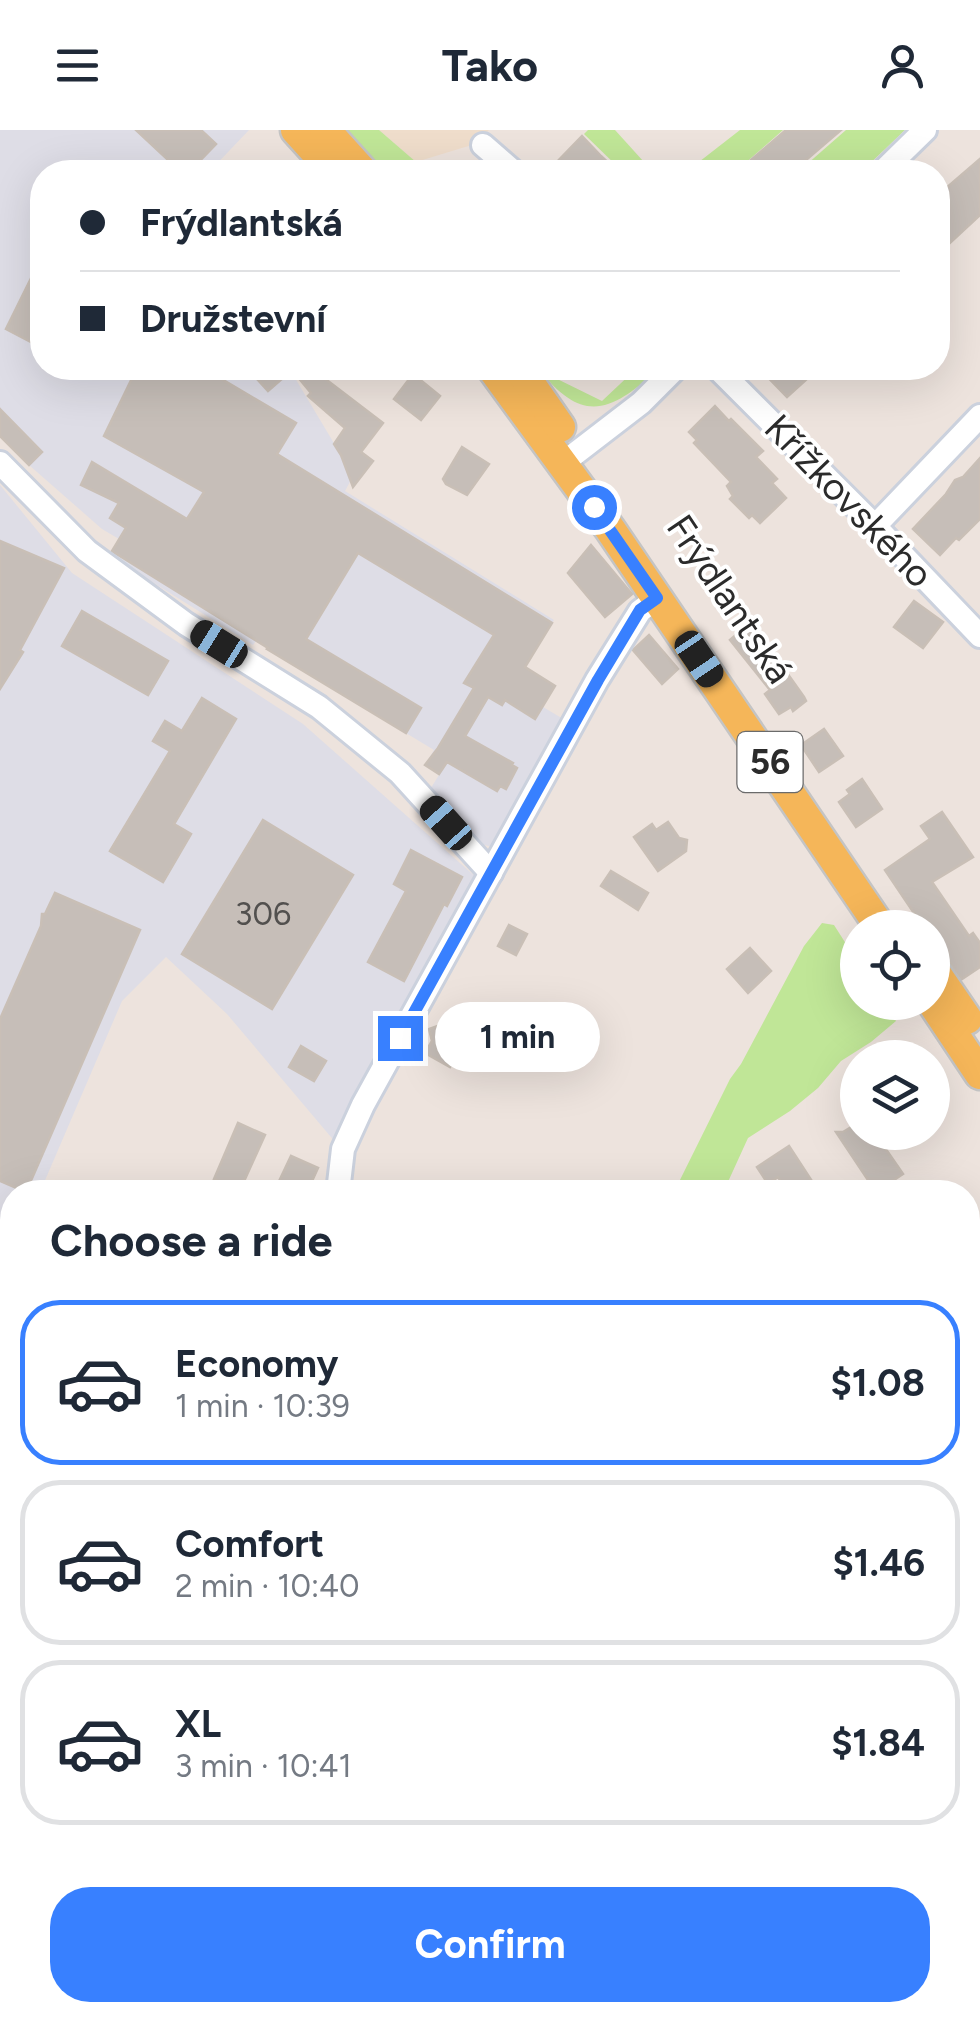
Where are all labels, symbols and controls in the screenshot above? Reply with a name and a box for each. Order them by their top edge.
icon: menu [50,38,105,93]
text: Tako [442,38,538,92]
icon: person [875,38,930,93]
text: Frýdlantská [140,200,343,246]
text: Družstevní [140,296,326,342]
street label: Křížkovského [755,405,943,597]
route start [572,485,617,530]
street label: Frýdlantská [657,506,803,692]
car [186,615,252,673]
car [670,626,728,692]
road number: 56 [738,732,802,792]
car [415,791,477,855]
house number: 306 [235,895,291,933]
map controls [840,910,950,1150]
button: locate [840,910,950,1020]
callout: 1 min [435,1003,600,1073]
route end [378,1016,423,1061]
text: 1 min [480,1018,555,1056]
button: layers [840,1040,950,1150]
text: Choose a ride [50,1213,332,1267]
icon: car [55,1338,145,1428]
text: Economy [175,1341,338,1387]
text: $1.08 [831,1360,925,1406]
text: 1 min · 10:39 [175,1387,350,1425]
icon: car [55,1518,145,1608]
text: Comfort [175,1521,324,1567]
text: $1.46 [832,1540,925,1586]
text: 2 min · 10:40 [175,1567,359,1605]
icon: car [55,1698,145,1788]
text: XL [175,1701,221,1747]
text: $1.84 [831,1720,925,1766]
text: 3 min · 10:41 [175,1747,352,1785]
button: Confirm [50,1887,930,2002]

